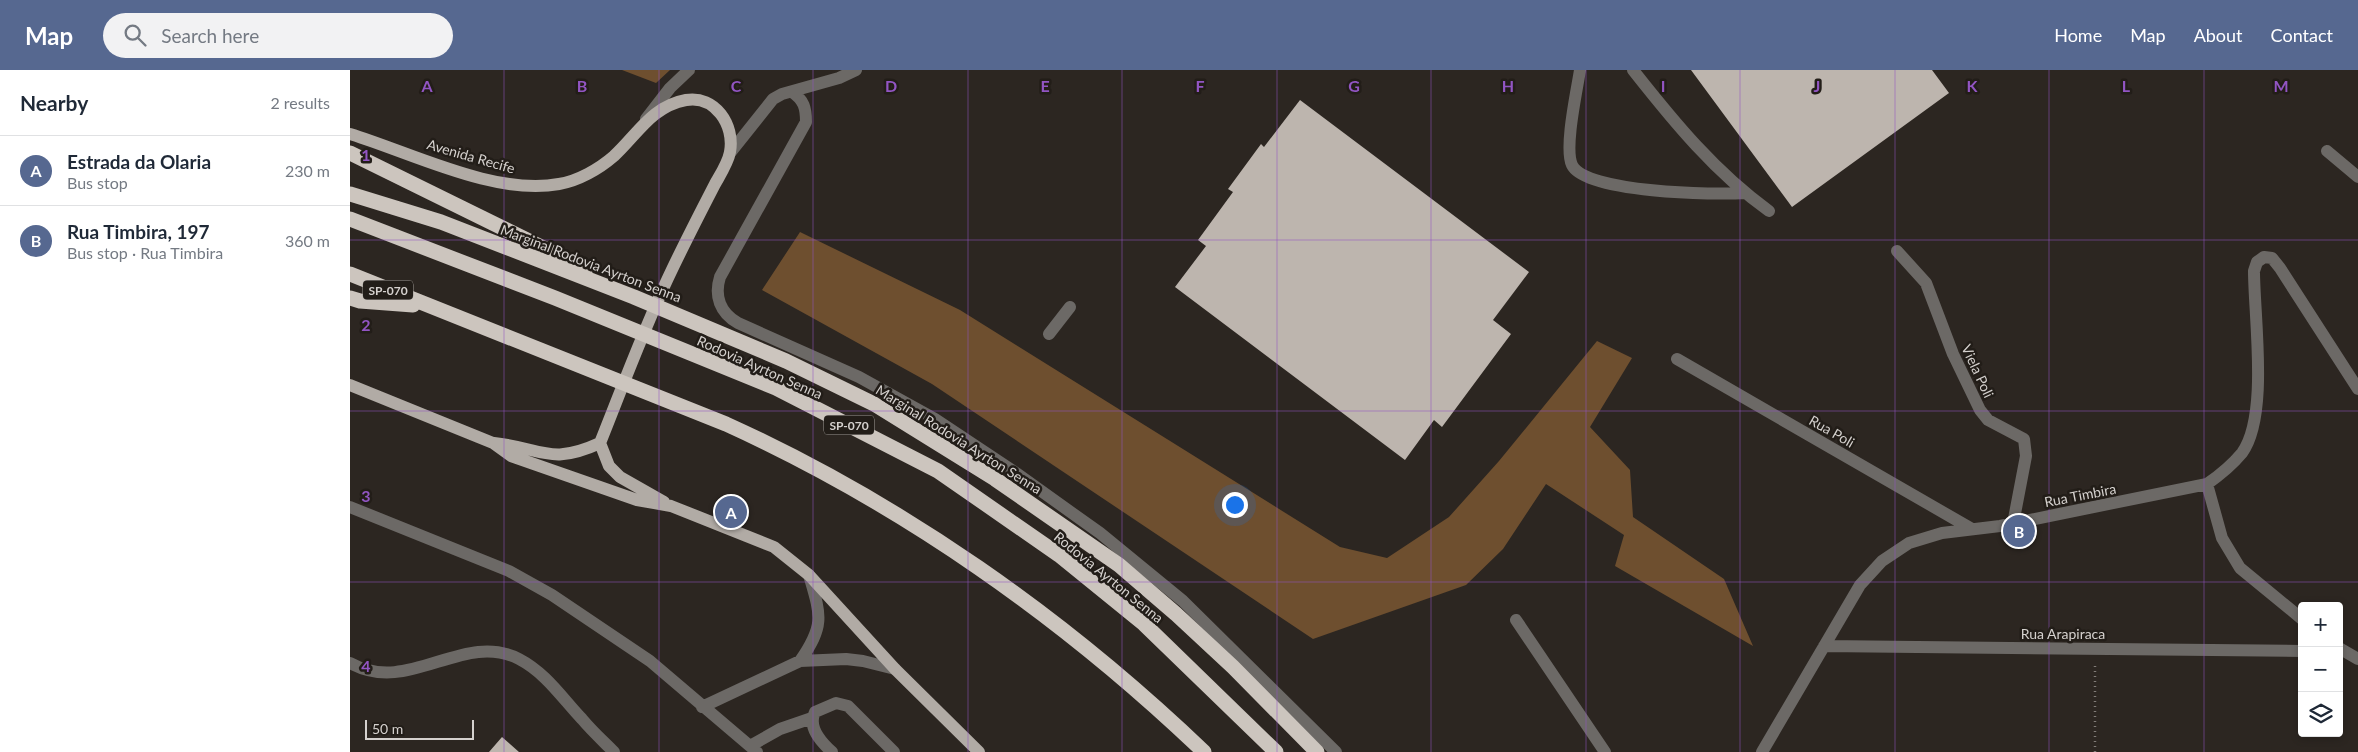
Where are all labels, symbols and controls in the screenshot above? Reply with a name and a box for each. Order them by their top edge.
search box [103,13,453,58]
text: Map [25,21,73,50]
icon: search [121,21,149,49]
text: Search here [161,24,259,47]
text: Home [2054,24,2102,46]
text: Map [2130,24,2166,46]
text: About [2194,24,2243,46]
text: Contact [2271,24,2333,46]
text: A [420,76,433,95]
text: B [577,76,587,95]
text: C [731,76,742,95]
text: D [885,76,897,95]
text: E [1040,76,1050,95]
text: F [1195,76,1205,95]
text: G [1348,76,1360,95]
text: H [1502,76,1514,95]
text: I [1661,76,1665,95]
text: J [1814,76,1820,95]
text: K [1967,76,1979,95]
text: L [2122,76,2131,95]
text: M [2273,76,2289,95]
text: Nearby [20,90,88,115]
text: 2 results [270,93,330,112]
street label: Avenida Recife [425,135,517,177]
text: 1 [361,145,371,164]
text: Estrada da Olaria [67,150,211,173]
text: A [30,161,42,180]
text: 230 m [285,161,330,180]
text: Bus stop [67,173,128,192]
text: Rua Timbira, 197 [67,220,210,243]
street label: Marginal Rodovia Ayrton Senna [498,221,684,305]
text: B [31,231,41,250]
text: 360 m [285,231,330,250]
text: Bus stop · Rua Timbira [67,243,223,262]
road number: SP-070 [363,280,413,300]
text: 2 [361,315,371,334]
street label: Rodovia Ayrton Senna [695,332,825,402]
street label: Viela Poli [1958,342,1998,400]
street label: Marginal Rodovia Ayrton Senna [873,381,1045,497]
street label: Rua Poli [1806,411,1858,451]
road number: SP-070 [824,416,874,434]
street label: Rua Timbira [2043,480,2117,510]
text: 3 [361,486,371,505]
your location [1222,492,1248,518]
pin: A [715,493,747,531]
pin: B [2003,512,2035,550]
street label: Rodovia Ayrton Senna [1051,528,1167,626]
map controls [2298,602,2343,737]
button: + [2298,602,2343,647]
street label: Rua Arapiraca [2021,625,2105,642]
button: − [2298,647,2343,692]
text: 4 [361,656,371,675]
button: layers [2298,692,2343,737]
scale bar [365,717,474,740]
text: 50 m [372,720,403,737]

